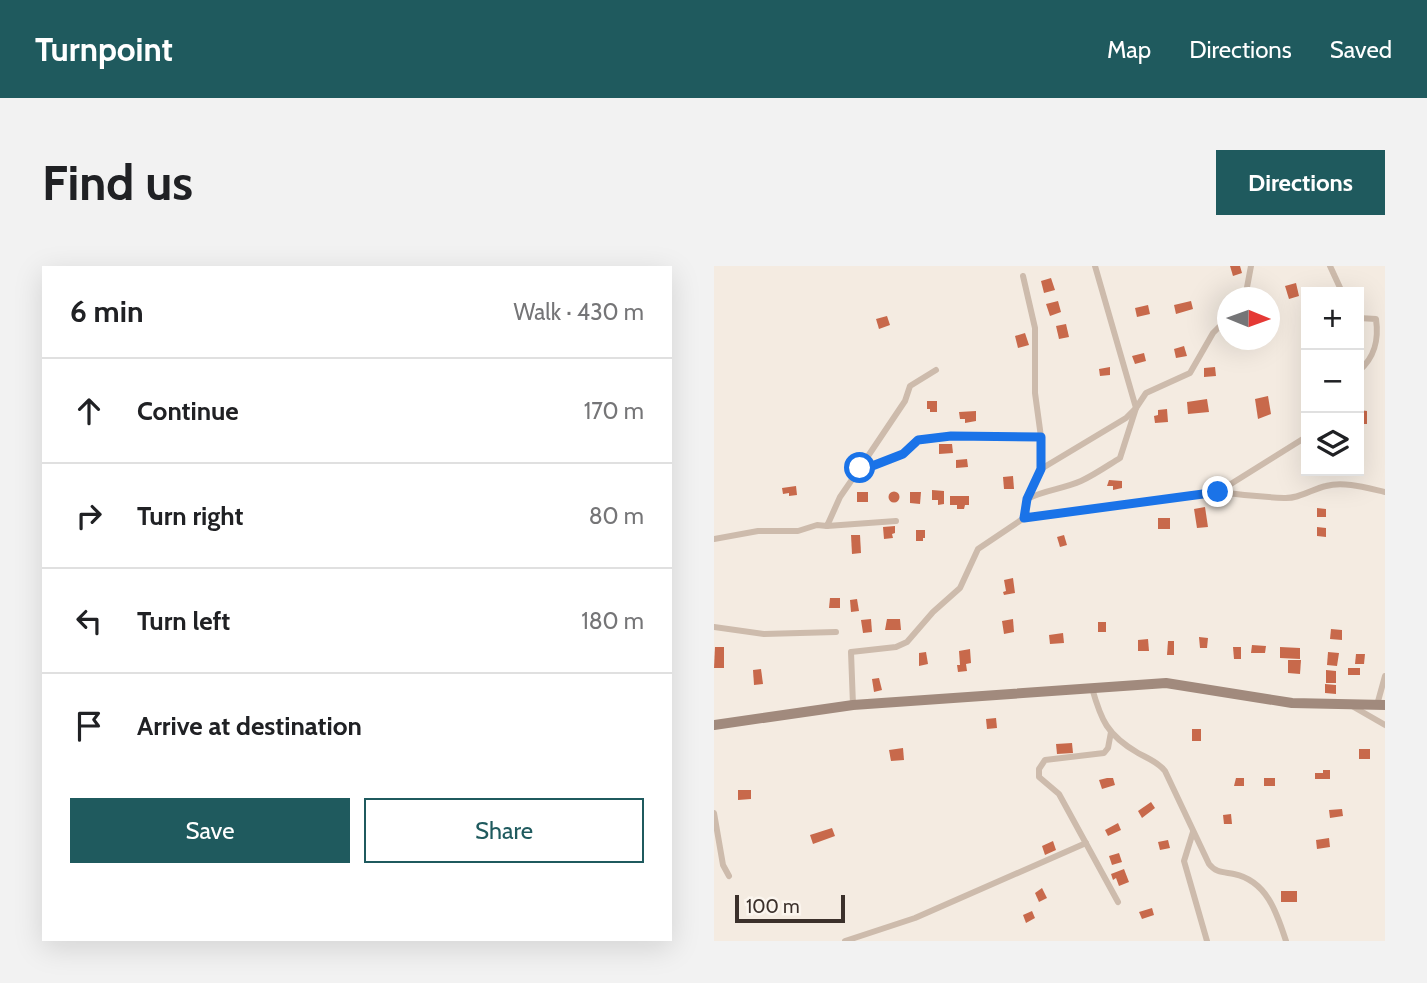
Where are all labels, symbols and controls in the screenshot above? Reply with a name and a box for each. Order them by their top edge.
text: Turnpoint [35,29,173,69]
text: Map [1107,35,1151,64]
text: Directions [1189,35,1292,64]
text: Saved [1330,35,1392,64]
button: Directions [1216,150,1385,215]
text: Find us [42,153,193,212]
north arrow [1217,287,1280,350]
map controls [1301,287,1364,476]
button: + [1301,287,1364,350]
text: 6 min [70,293,143,330]
text: Walk · 430 m [513,298,644,326]
button: − [1301,350,1364,413]
icon: ahead [70,392,108,430]
text: Continue [137,395,239,427]
text: 170 m [584,397,644,425]
button: layers [1301,413,1364,476]
route start [844,452,875,483]
route end [1202,476,1233,507]
icon: right [70,497,108,535]
text: Turn right [137,500,243,532]
text: 80 m [589,502,644,530]
icon: left [70,602,108,640]
text: Turn left [137,605,230,637]
text: 180 m [581,607,644,635]
icon: arrive [70,707,108,745]
text: Arrive at destination [137,710,362,742]
button: Save [70,798,350,863]
button: Share [364,798,644,863]
scale bar [735,892,845,924]
text: 100 m [746,895,800,918]

